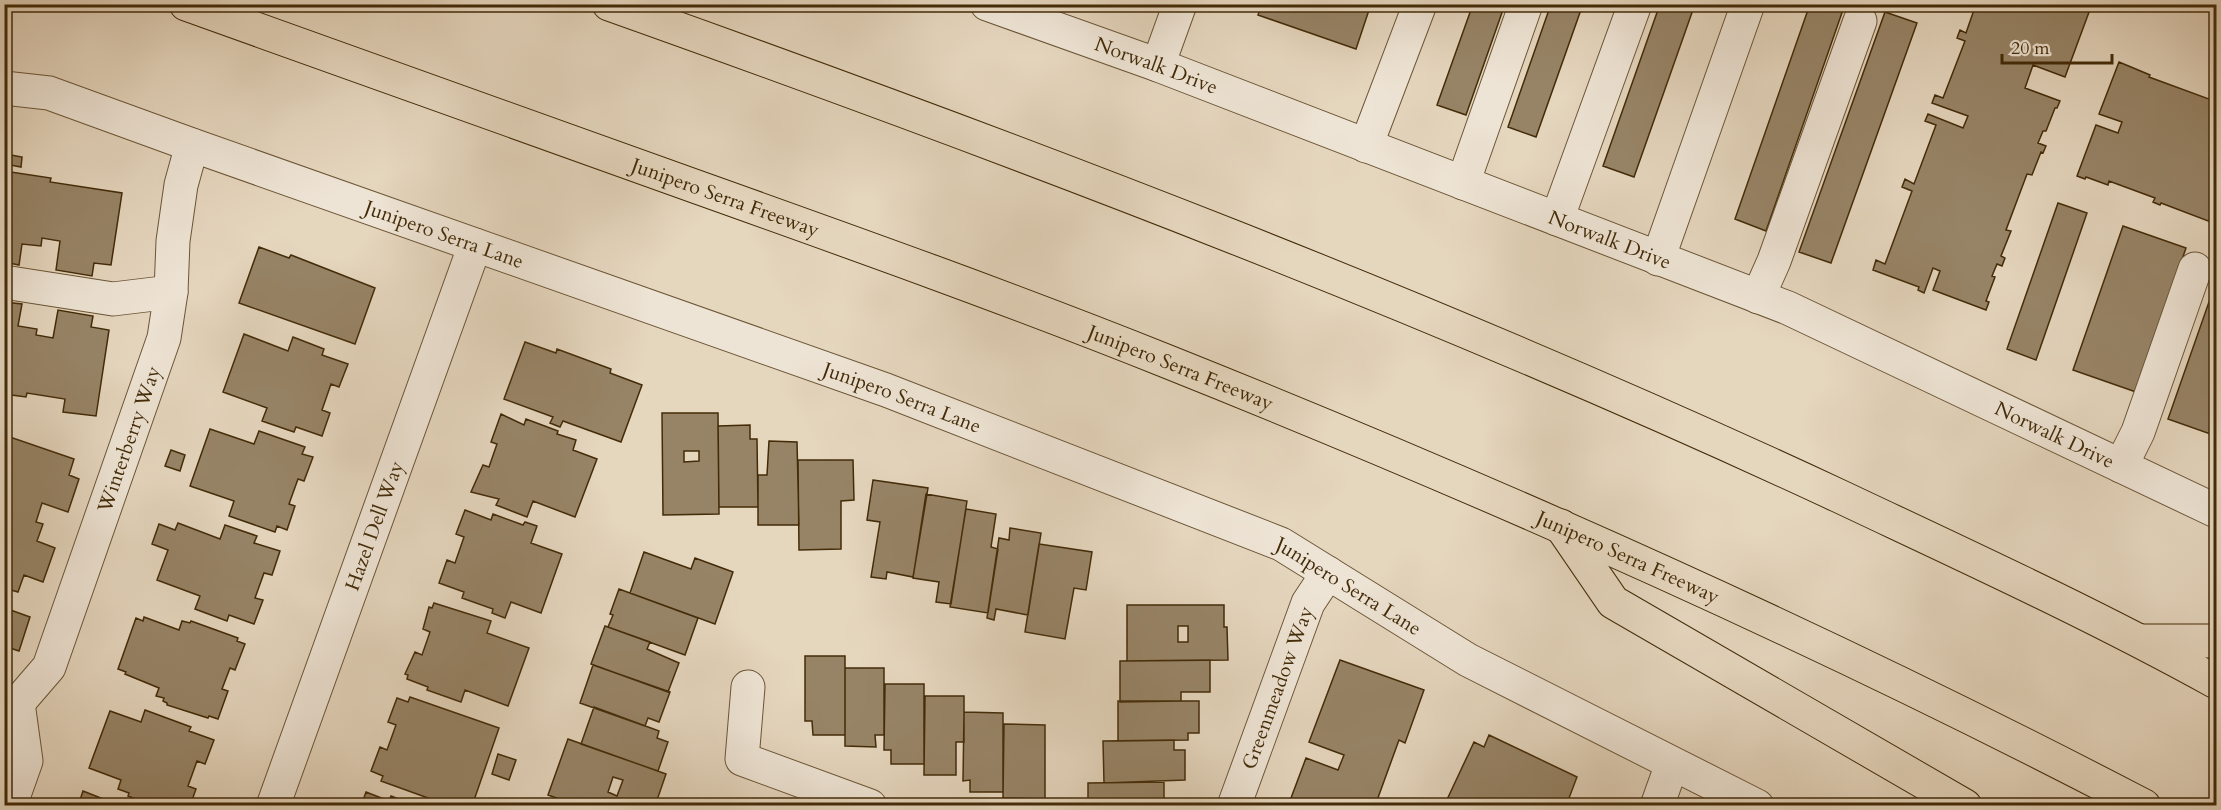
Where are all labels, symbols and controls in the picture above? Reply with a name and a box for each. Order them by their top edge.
scale bar [2002,27,2112,65]
street label: Norwalk Drive [1091,30,1222,101]
text: 20 m [2011,36,2050,61]
street label: Junipero Serra Freeway [625,151,823,244]
street label: Junipero Serra Lane [358,193,527,275]
street label: Norwalk Drive [1545,204,1675,276]
street label: Junipero Serra Freeway [1081,317,1278,417]
street label: Junipero Serra Lane [816,355,985,440]
street label: Winterberry Way [91,362,167,517]
street label: Norwalk Drive [1990,395,2119,475]
street label: Hazel Dell Way [339,457,410,594]
street label: Junipero Serra Freeway [1529,503,1724,610]
street label: Junipero Serra Lane [1270,529,1426,642]
street label: Greenmeadow Way [1236,602,1320,773]

